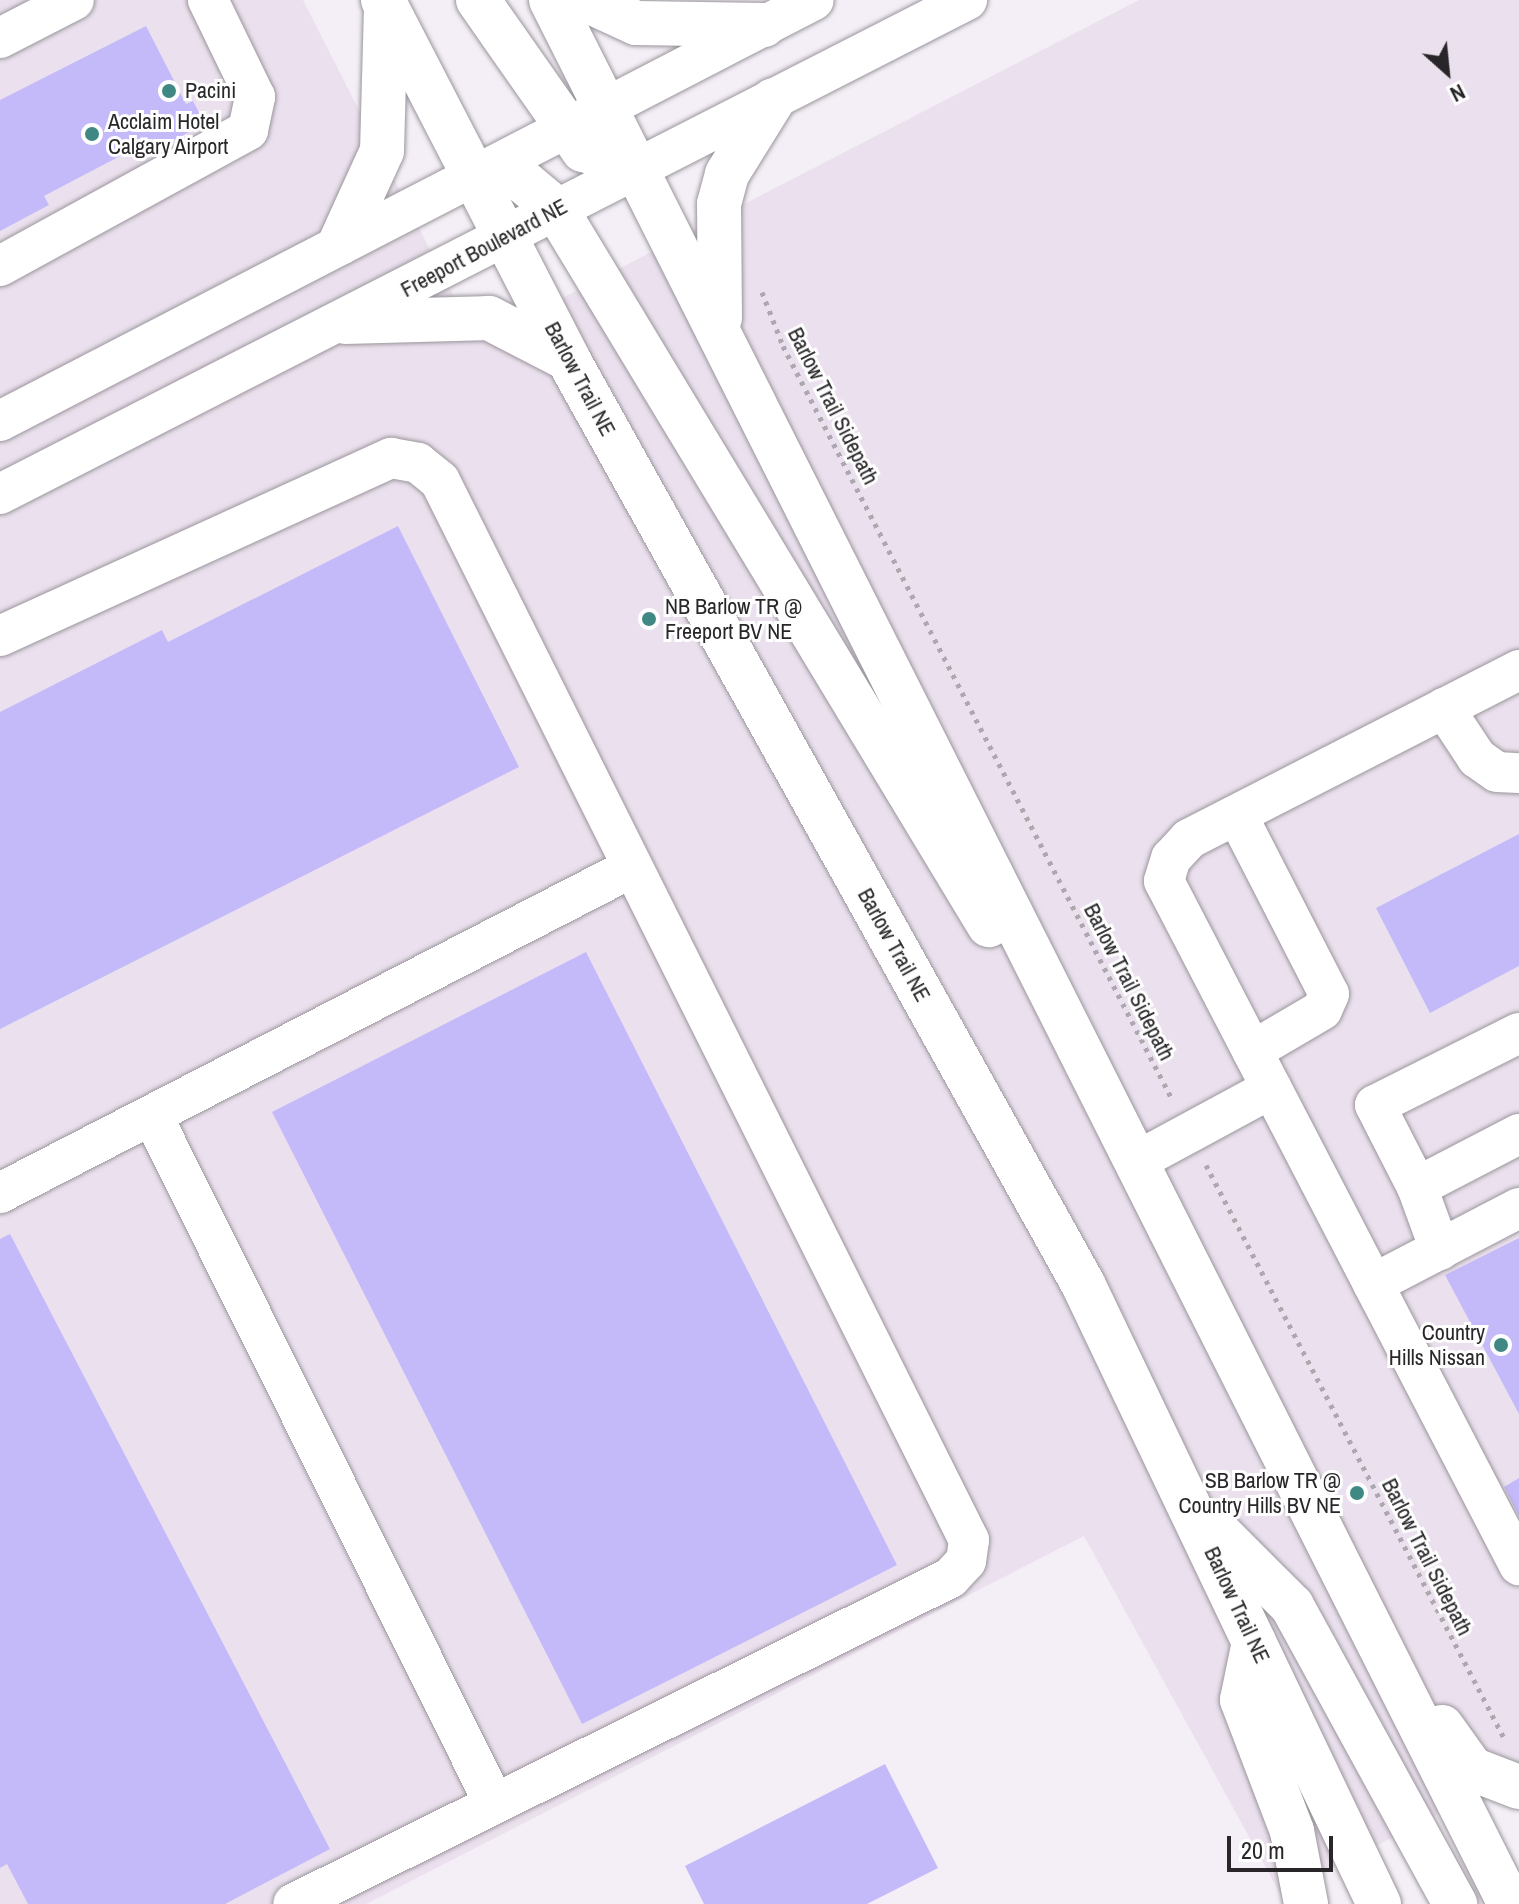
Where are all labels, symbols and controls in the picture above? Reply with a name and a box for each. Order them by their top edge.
north arrow [1407,32,1487,112]
text: N [1445,77,1471,110]
place label: Pacini [185,78,236,104]
marker: Pacini [160,82,178,100]
place label: Acclaim Hotel Calgary Airport [108,108,229,160]
marker: Acclaim Hotel Calgary Airport [83,125,101,143]
street label: Freeport Boulevard NE [396,193,572,303]
street label: Barlow Trail NE [539,317,621,441]
street label: Barlow Trail Sidepath [782,323,884,489]
place label: NB Barlow TR @ Freeport BV NE [665,593,803,644]
marker: NB Barlow TR @ Freeport BV NE [640,610,658,628]
street label: Barlow Trail NE [852,884,936,1006]
street label: Barlow Trail Sidepath [1078,899,1180,1065]
place label: Country Hills Nissan [1389,1319,1485,1370]
marker: Country Hills Nissan [1492,1336,1510,1354]
place label: SB Barlow TR @ Country Hills BV NE [1179,1467,1341,1518]
street label: Barlow Trail Sidepath [1376,1474,1478,1640]
marker: SB Barlow TR @ Country Hills BV NE [1348,1484,1366,1502]
street label: Barlow Trail NE [1198,1542,1276,1668]
scale bar [1231,1820,1337,1870]
text: 20 m [1241,1834,1285,1866]

